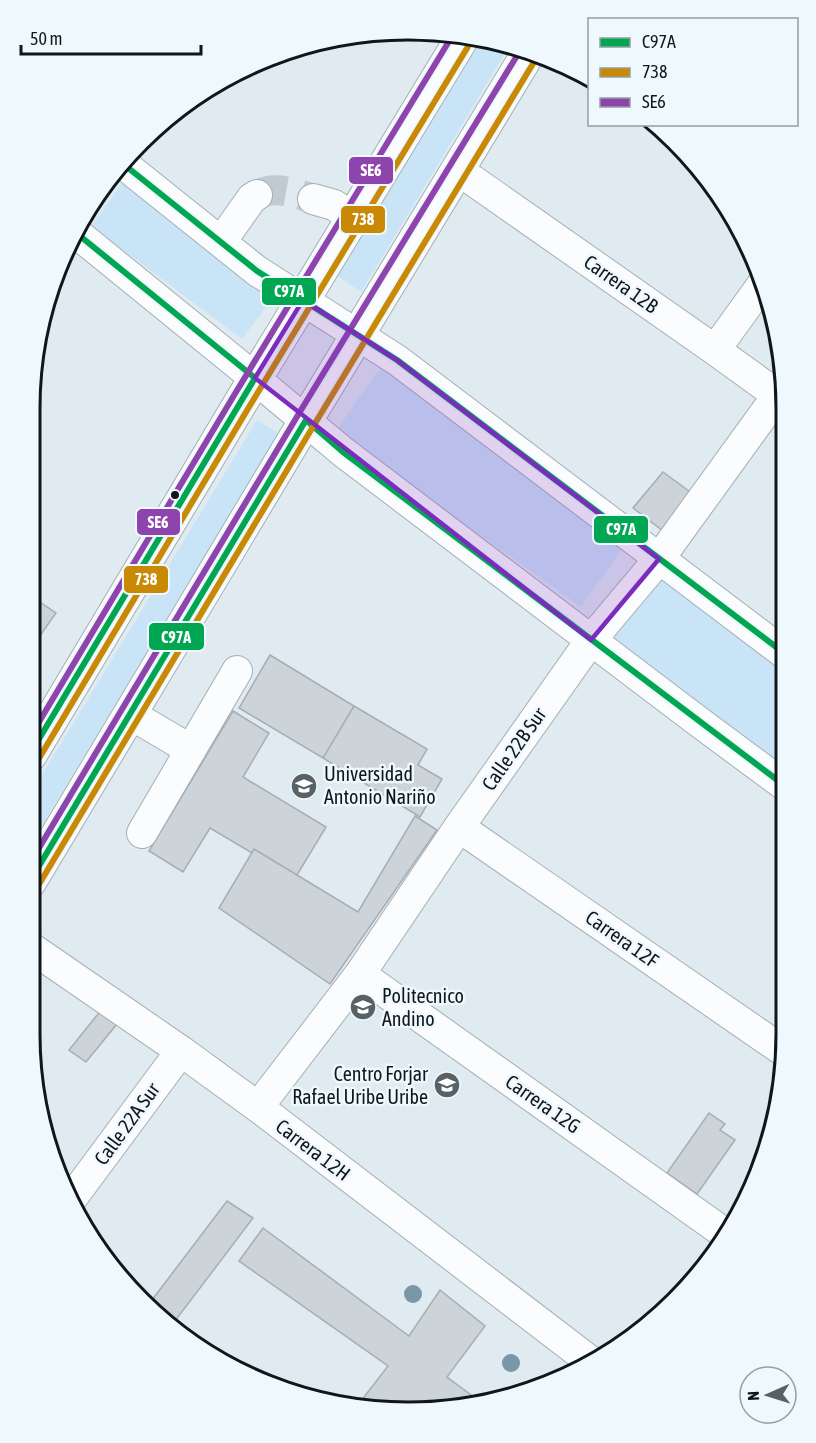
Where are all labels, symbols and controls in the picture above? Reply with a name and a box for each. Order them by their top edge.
scale bar [21,18,201,56]
legend [588,18,798,126]
text: 50 m [30,28,62,49]
text: C97A [642,31,676,52]
text: 738 [642,61,667,82]
text: SE6 [642,91,666,112]
line badge: SE6 [348,156,394,185]
text: SE6 [360,161,382,179]
line badge: 738 [340,205,386,234]
text: 738 [352,210,375,228]
street label: Carrera 12B [580,250,663,318]
line badge: C97A [261,277,317,306]
text: C97A [274,282,304,300]
unlabelled marker [169,489,181,501]
line badge: SE6 [136,508,181,536]
text: SE6 [147,513,169,531]
line badge: C97A [593,515,649,544]
text: C97A [606,520,636,538]
line badge: 738 [123,565,169,594]
text: 738 [135,570,158,588]
line badge: C97A [148,622,205,651]
text: C97A [161,628,191,646]
street label: Calle 22B Sur [477,702,551,794]
place label: Universidad Antonio Nariño [324,762,436,808]
school or university icon: Universidad Antonio Nariño [289,771,319,801]
street label: Carrera 12F [581,905,663,972]
place label: Politecnico Andino [382,984,464,1030]
school or university icon: Politecnico Andino [348,992,378,1022]
place label: Centro Forjar Rafael Uribe Uribe [292,1062,429,1108]
street label: Carrera 12G [501,1069,585,1138]
school or university icon: Centro Forjar Rafael Uribe Uribe [432,1070,462,1100]
street label: Calle 22A Sur [89,1077,165,1169]
street label: Carrera 12H [272,1114,355,1185]
north arrow [738,1365,798,1425]
text: N [744,1391,762,1401]

